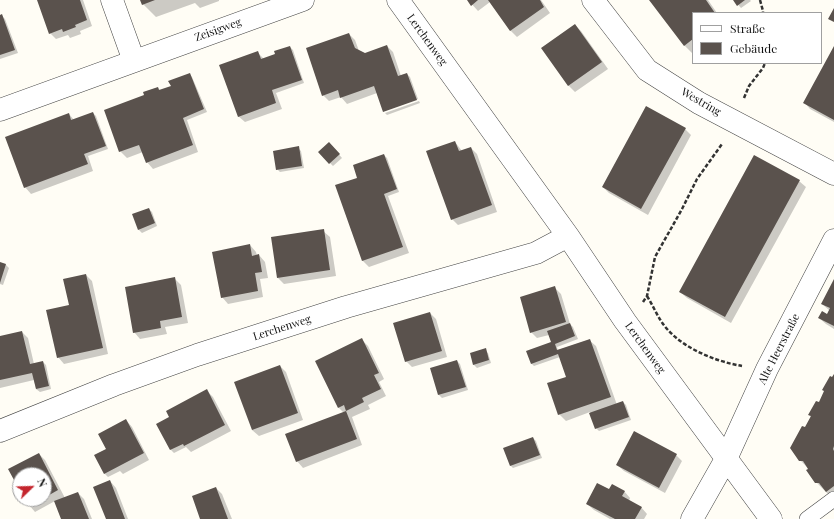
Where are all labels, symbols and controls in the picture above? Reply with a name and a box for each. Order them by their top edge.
street label: Lerchenweg [404,12,450,68]
legend [692,12,822,64]
street label: Zeisigweg [193,15,243,45]
text: Straße [730,20,765,36]
text: Gebäude [730,40,777,56]
street label: Westring [679,85,723,119]
street label: Alte Heerstraße [756,311,802,387]
street label: Lerchenweg [251,312,313,344]
street label: Lerchenweg [622,320,668,376]
north arrow [12,467,52,507]
text: N [34,476,51,489]

